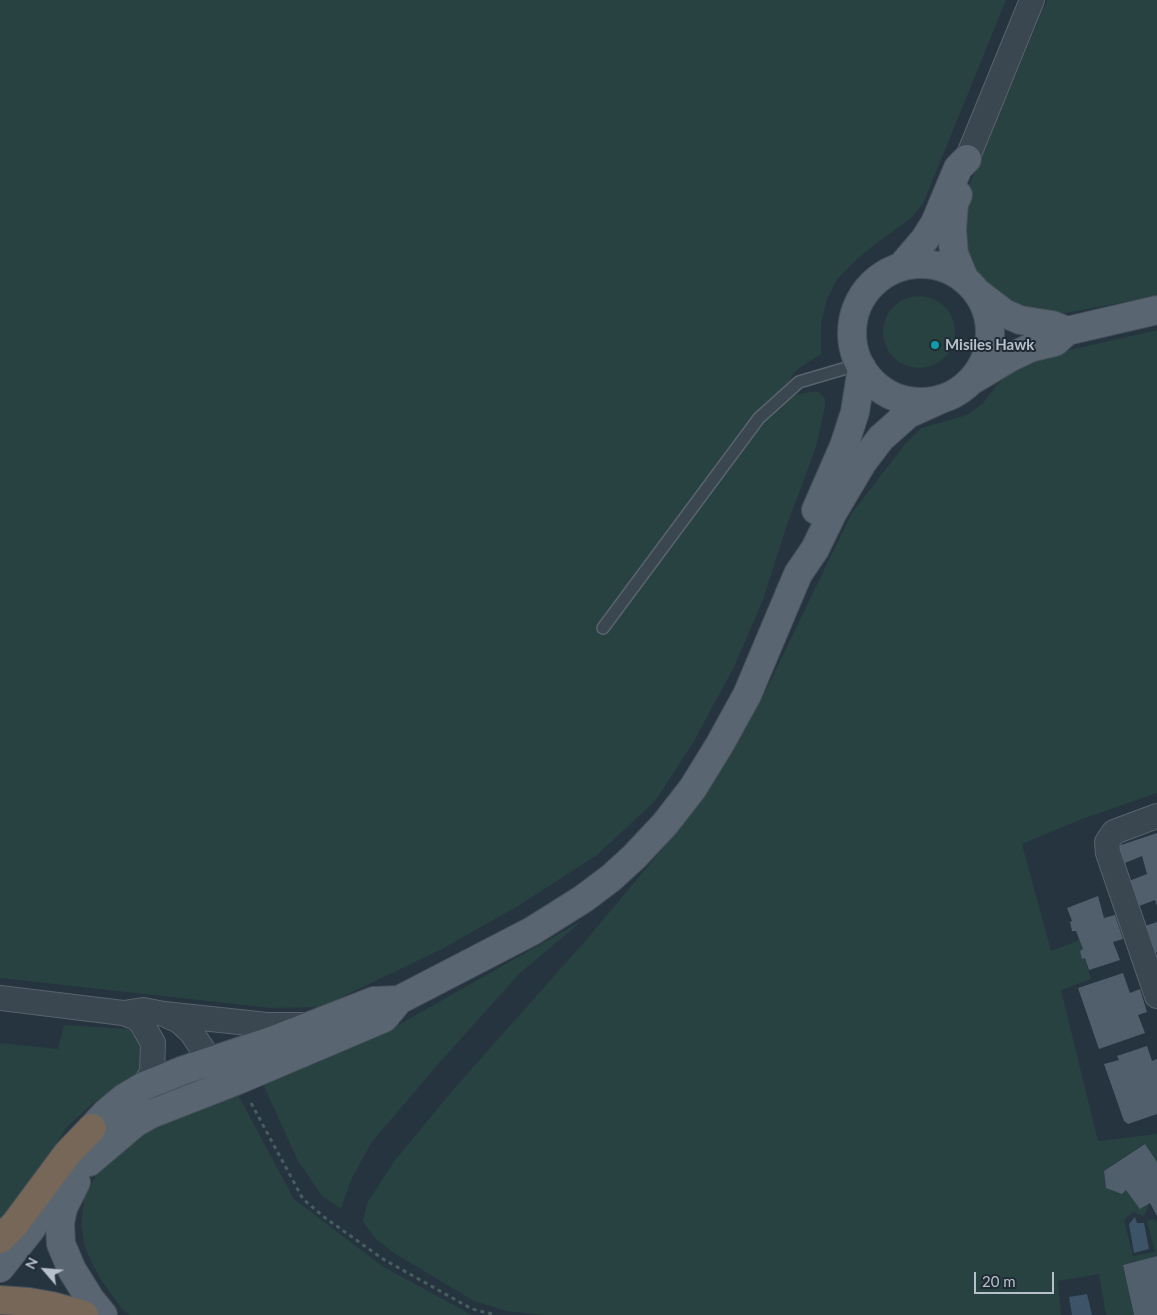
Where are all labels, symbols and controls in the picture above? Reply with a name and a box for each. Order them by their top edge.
place label: Misiles Hawk [945,336,1034,354]
marker: Misiles Hawk [929,339,941,351]
north arrow [20,1245,70,1295]
text: N [21,1254,41,1272]
scale bar [977,1262,1057,1294]
text: 20 m [982,1272,1016,1290]

